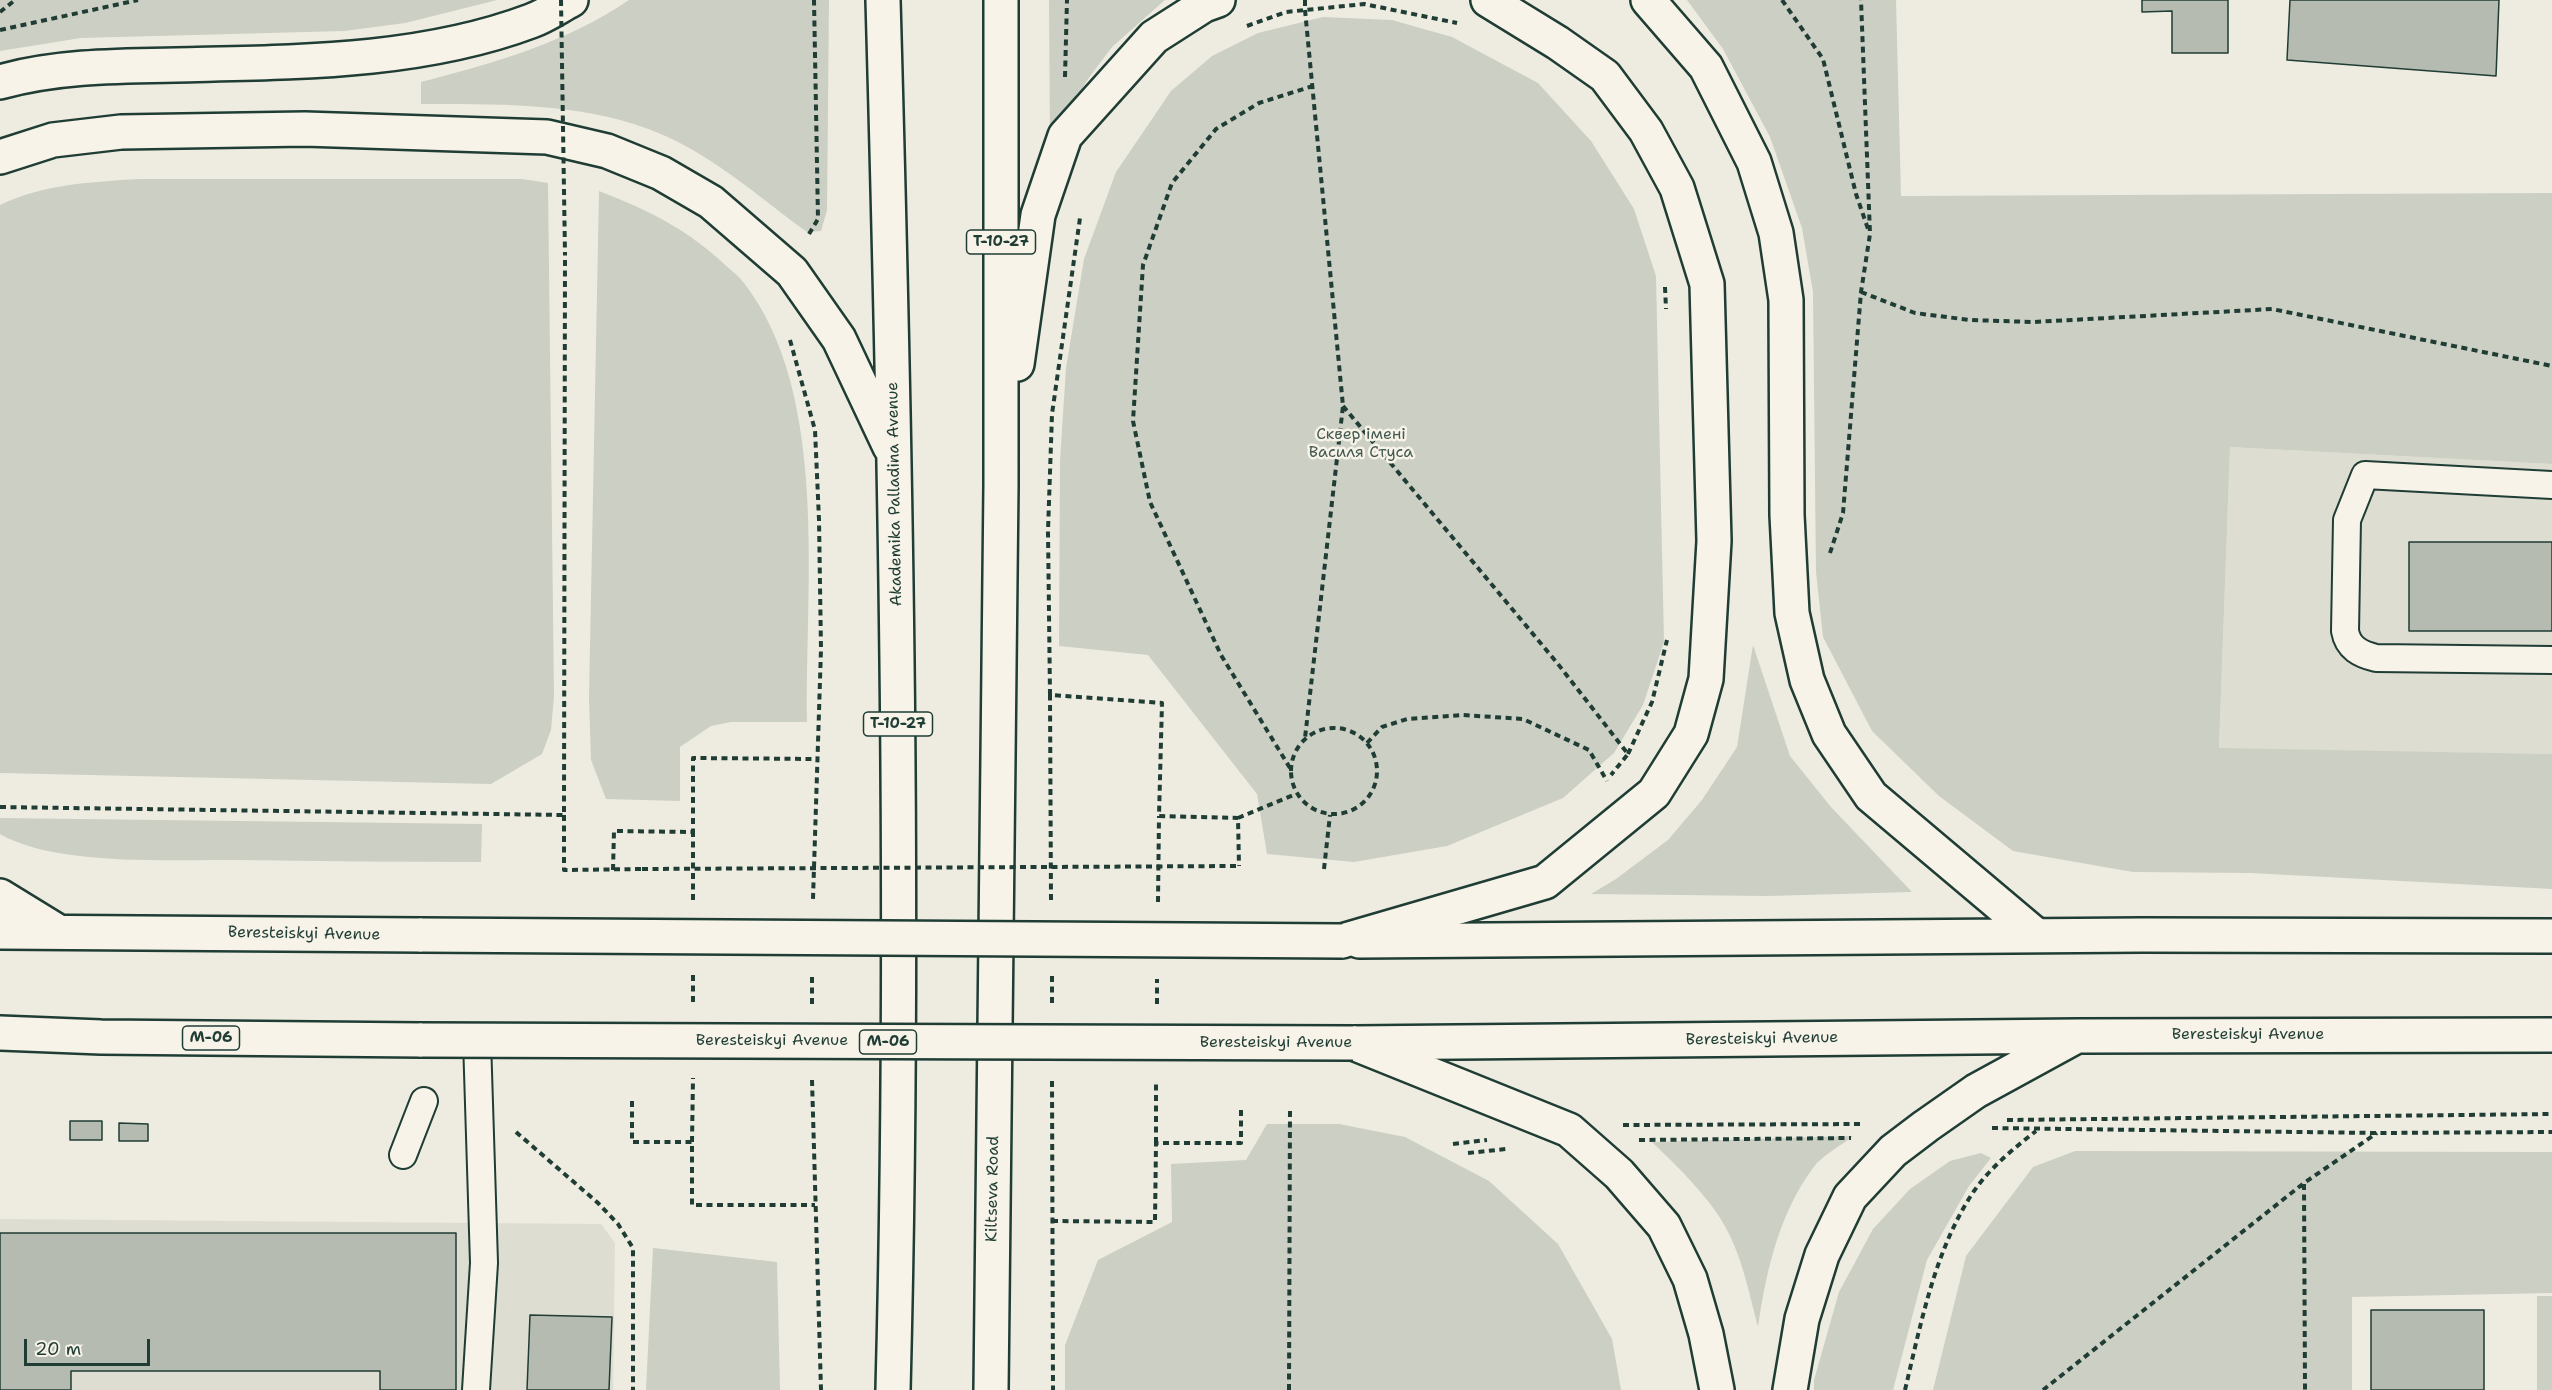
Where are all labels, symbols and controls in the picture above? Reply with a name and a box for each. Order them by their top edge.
road number: Т-10-27 [966,230,1036,254]
street label: Akademika Palladina Avenue [883,381,907,607]
park label: Сквер імені Василя Стуса [1309,425,1413,463]
road number: Т-10-27 [864,712,932,736]
street label: Beresteiskyi Avenue [228,923,380,945]
street label: Beresteiskyi Avenue [2172,1025,2324,1045]
road number: М-06 [182,1026,240,1050]
street label: Beresteiskyi Avenue [1686,1028,1838,1050]
road number: М-06 [860,1030,916,1054]
street label: Beresteiskyi Avenue [696,1031,848,1051]
street label: Beresteiskyi Avenue [1200,1033,1352,1053]
street label: Kiltseva Road [982,1136,1004,1242]
scale bar [27,1327,153,1365]
text: 20 m [35,1337,81,1361]

